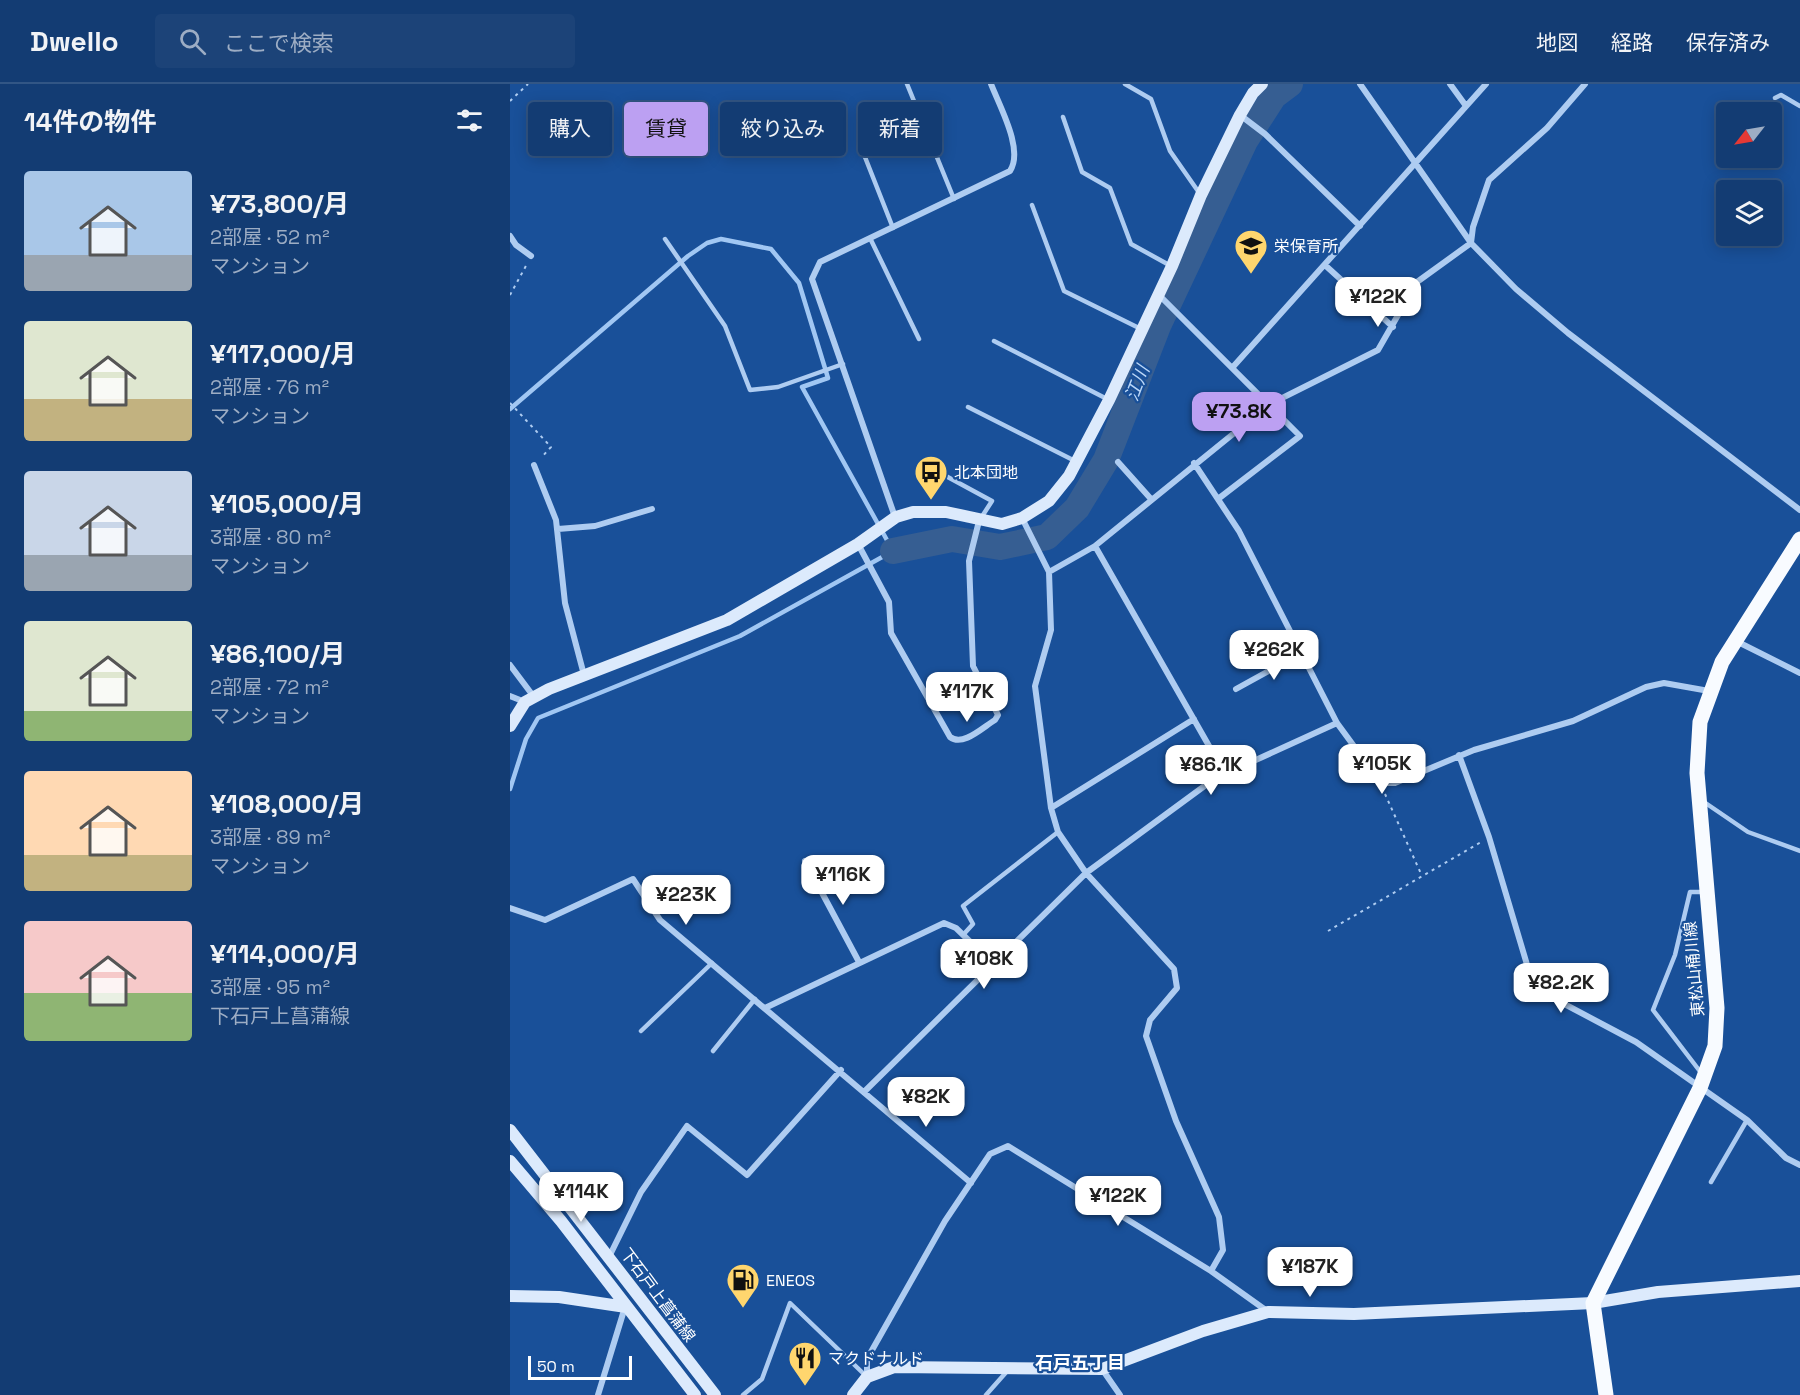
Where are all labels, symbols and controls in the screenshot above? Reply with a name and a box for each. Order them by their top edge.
search box [155,14,575,68]
text: Dwello [30,23,119,59]
icon: search [176,25,209,58]
text: ここで検索 [224,29,334,57]
text: 地図 [1536,29,1578,56]
text: 経路 [1611,29,1653,56]
text: 保存済み [1686,29,1770,56]
chip: 購入 [528,102,612,156]
chip: 賃貸 [624,102,708,156]
chip: 絞り込み [720,102,846,156]
chip: 新着 [858,102,942,156]
north arrow [1716,102,1782,168]
map controls [1716,102,1782,246]
icon: filters [453,104,486,137]
text: 14件の物件 [24,105,156,139]
button: layers [1716,180,1782,246]
text: ¥73,800/月 [210,187,349,221]
icon: home [72,195,144,267]
text: 2部屋 · 52 m² [210,224,330,250]
school or university icon: 栄保育所 [1233,228,1269,275]
place label: 栄保育所 [1274,236,1338,257]
text: マンション [210,253,310,279]
pin: ¥122K [1336,277,1420,328]
text: ¥122K [1349,283,1407,309]
text: ¥117,000/月 [210,337,356,371]
icon: home [72,345,144,417]
water label: 江川 [1120,360,1155,404]
text: 2部屋 · 76 m² [210,374,329,400]
pin: ¥73.8K [1190,392,1288,443]
text: ¥73.8K [1206,398,1272,424]
text: マンション [210,403,310,429]
bus stop icon: 北本団地 [913,454,949,501]
place label: 北本団地 [954,462,1018,483]
text: ¥105,000/月 [210,487,364,521]
icon: home [72,495,144,567]
text: 3部屋 · 80 m² [210,524,331,550]
text: マンション [210,553,310,579]
pin: ¥262K [1232,630,1316,681]
text: ¥262K [1244,636,1304,662]
text: ¥86,100/月 [210,637,346,671]
icon: home [72,645,144,717]
pin: ¥117K [925,672,1009,723]
text: 2部屋 · 72 m² [210,674,329,700]
text: ¥117K [940,678,994,704]
text: マンション [210,703,310,729]
pin: ¥105K [1340,744,1424,795]
pin: ¥86.1K [1162,745,1260,796]
text: ¥105K [1353,750,1411,776]
text: ¥86.1K [1179,751,1243,777]
text: ¥108,000/月 [210,787,364,821]
icon: home [72,795,144,867]
text: 3部屋 · 89 m² [210,824,330,850]
text: マンション [210,853,310,879]
pin: ¥116K [801,855,885,906]
text: ¥116K [815,861,871,887]
pin: ¥223K [644,875,728,926]
text: ¥223K [656,881,716,907]
street label: 東松山桶川線 [1679,920,1709,1018]
text: ¥114,000/月 [210,937,360,971]
pin: ¥108K [942,939,1026,990]
icon: home [72,945,144,1017]
text: ¥108K [955,945,1013,971]
pin: ¥82.2K [1512,963,1610,1014]
text: ¥82.2K [1528,969,1594,995]
text: 3部屋 · 95 m² [210,974,330,1000]
text: 下石戸上菖蒲線 [210,1003,350,1029]
pin: ¥82K [890,1077,962,1128]
text: ¥82K [902,1083,950,1109]
pin: ¥114K [539,1172,623,1223]
pin: ¥122K [1076,1176,1160,1227]
text: ¥114K [553,1178,609,1204]
text: ¥122K [1089,1182,1147,1208]
street label: 下石戸上菖蒲線 [616,1244,700,1346]
pin: ¥187K [1268,1247,1352,1298]
text: ¥187K [1282,1253,1338,1279]
fuel station icon: ENEOS [725,1262,761,1309]
place label: ENEOS [766,1270,815,1291]
restaurant icon: マクドナルド [787,1340,823,1387]
place label: マクドナルド [828,1348,924,1369]
district label: 石戸五丁目 [1035,1351,1125,1374]
scale bar [528,1353,632,1380]
text: 50 m [537,1356,575,1377]

